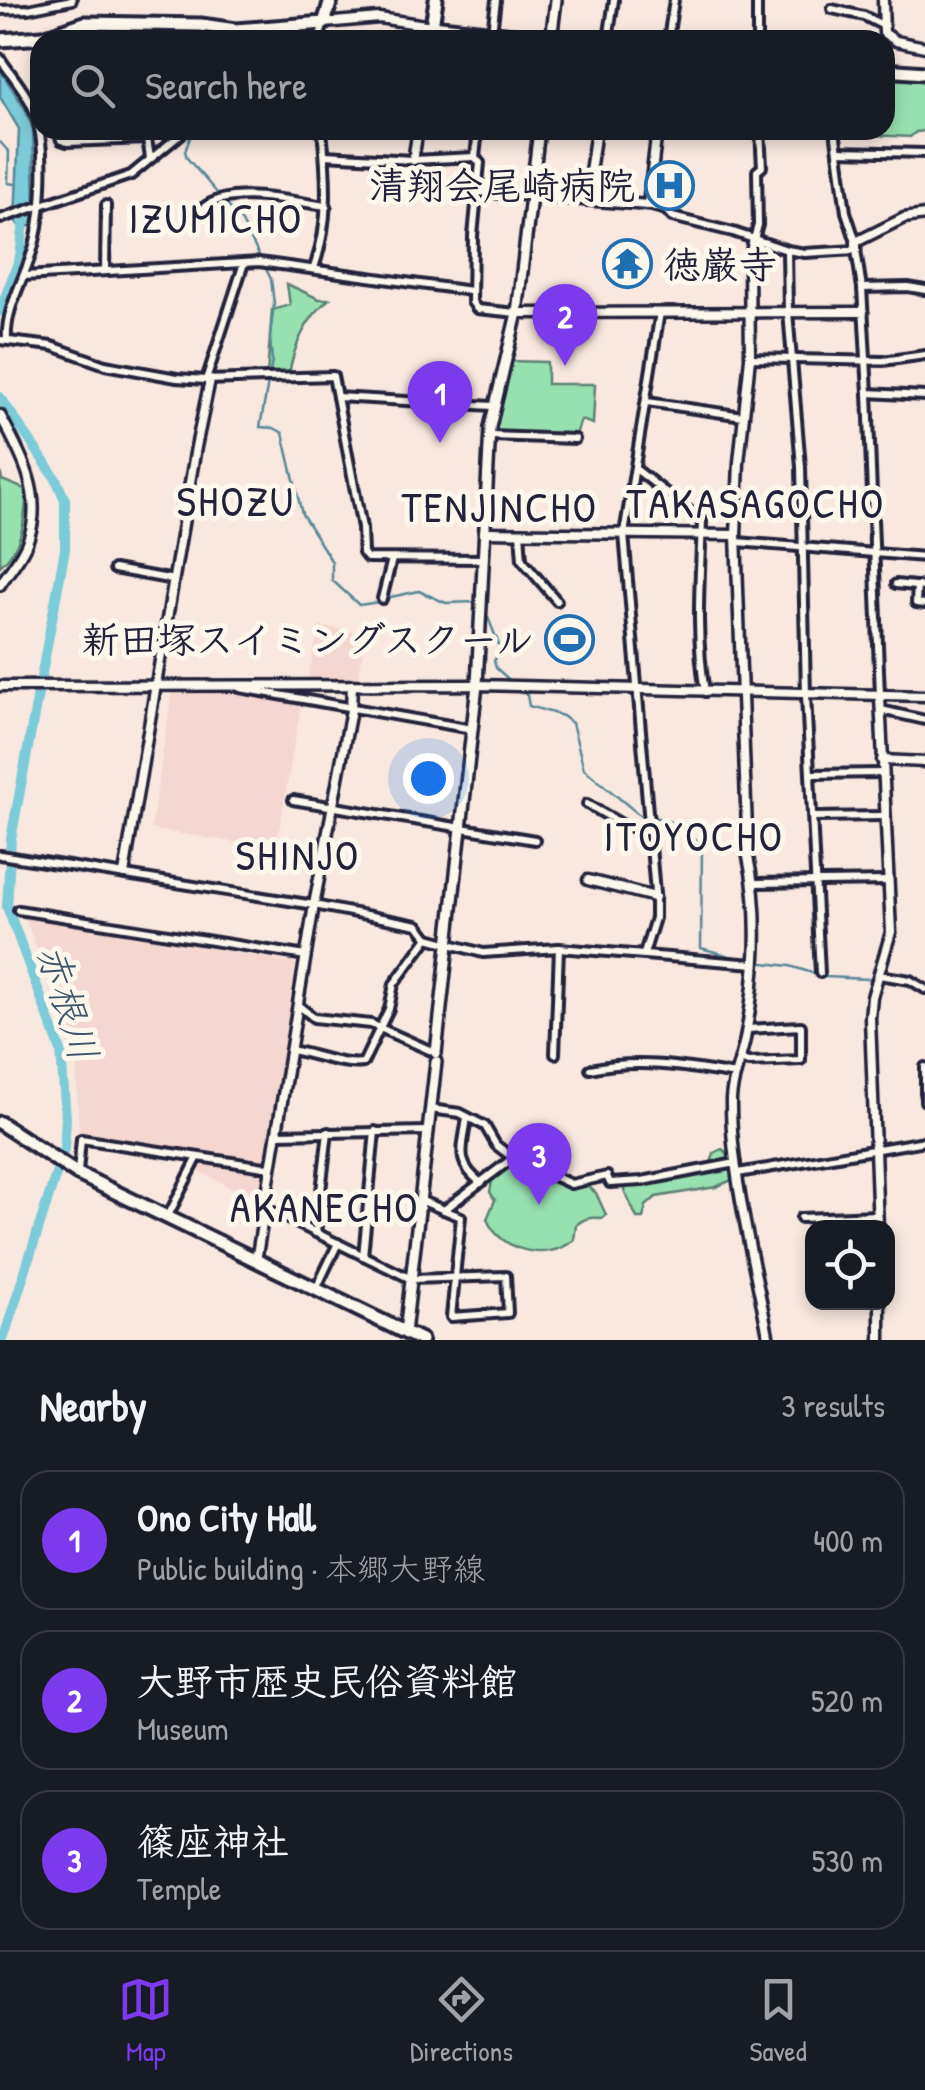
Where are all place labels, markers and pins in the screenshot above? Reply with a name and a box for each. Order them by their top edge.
place label: 清翔会尾崎病院 [369,159,635,211]
hospital icon: 清翔会尾崎病院 [644,159,696,211]
temple icon: 徳巌寺 [602,238,654,290]
place label: 徳巌寺 [663,238,777,290]
pin: 2 [532,284,598,366]
pin: 1 [408,360,472,443]
place label: 新田塚スイミングスクール [82,613,534,665]
sports icon: 新田塚スイミングスクール [543,613,595,665]
pin: 3 [506,1122,572,1205]

